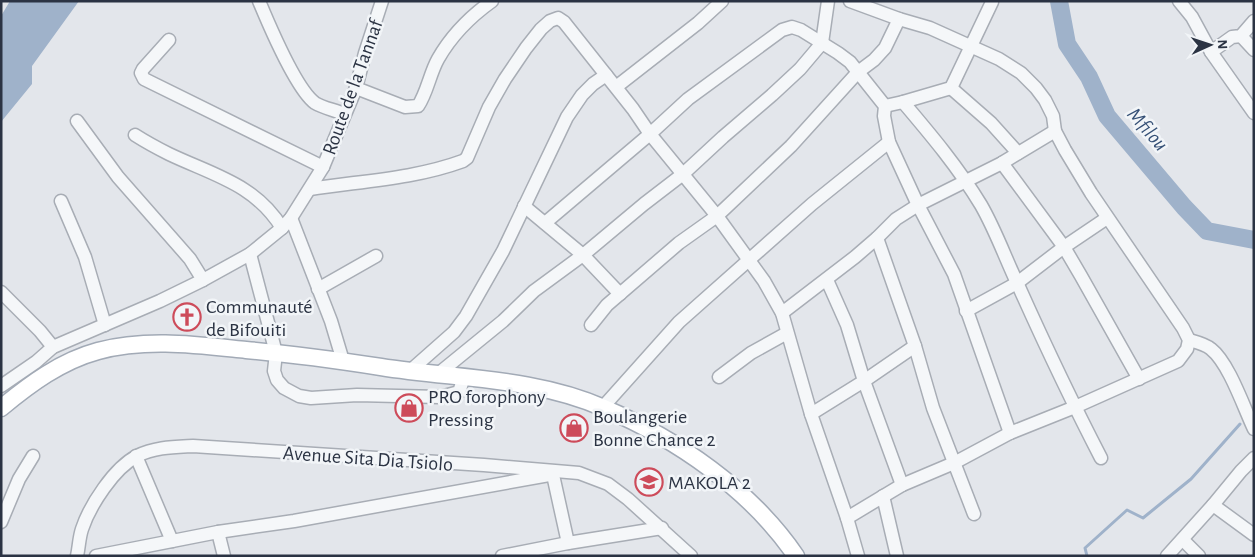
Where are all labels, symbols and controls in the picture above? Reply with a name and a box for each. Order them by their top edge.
street label: Route de la Tannaf [319,16,387,158]
north arrow [1185,20,1235,70]
text: N [1215,39,1229,50]
water label: Mfilou [1123,104,1172,155]
place label: Communauté de Bifouiti [206,297,313,340]
church icon: Communauté de Bifouiti [172,302,202,332]
place label: PRO forophony Pressing [428,387,546,430]
shop icon: PRO forophony Pressing [394,393,424,423]
place label: Boulangerie Bonne Chance 2 [593,407,716,450]
shop icon: Boulangerie Bonne Chance 2 [559,413,589,443]
street label: Avenue Sita Dia Tsiolo [282,443,454,475]
school or university icon: MAKOLA 2 [634,467,664,497]
place label: MAKOLA 2 [668,473,751,493]

